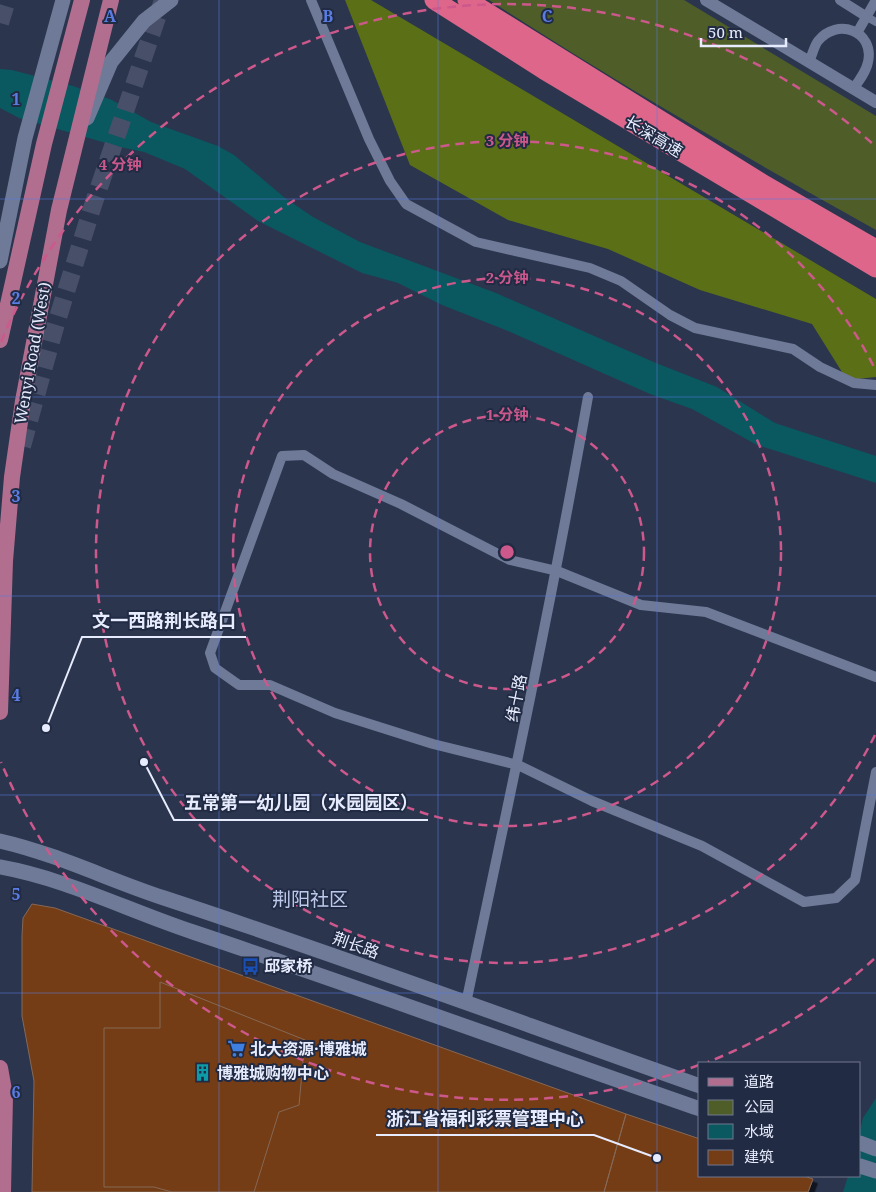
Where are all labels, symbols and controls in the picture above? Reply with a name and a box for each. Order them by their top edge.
text: A [104,5,117,27]
text: B [323,5,334,27]
text: C [542,5,553,27]
scale bar [701,15,786,47]
text: 50 m [708,22,743,42]
text: 1 [11,88,21,110]
street label: 长深高速 [621,110,687,162]
text: 3 分钟 [486,130,528,150]
text: 4 分钟 [99,154,141,174]
text: 2 分钟 [486,267,528,287]
street label: Wenyi Road (West) [9,280,55,426]
text: 2 [11,287,21,309]
text: 1 分钟 [486,404,528,424]
text: 3 [11,485,21,507]
centre of rings [498,543,516,561]
callout: 文一西路荆长路口 [82,604,246,637]
text: 文一西路荆长路口 [92,608,236,632]
street label: 纬十路 [501,672,531,724]
text: 4 [11,684,21,706]
callout: 五常第一幼儿园（水园园区） [174,787,428,820]
text: 五常第一幼儿园（水园园区） [184,790,418,814]
text: 5 [11,883,21,905]
district label: 荆阳社区 [272,886,348,912]
street label: 荆长路 [330,926,382,964]
place label: 邱家桥 [264,955,313,977]
bus stop icon: 邱家桥 [240,956,260,976]
place label: 北大资源·博雅城 [250,1038,367,1060]
supermarket icon: 北大资源·博雅城 [226,1039,246,1059]
place label: 博雅城购物中心 [217,1062,329,1084]
legend [698,1062,861,1177]
building icon: 博雅城购物中心 [193,1063,213,1083]
text: 道路 [744,1071,774,1091]
text: 6 [11,1081,21,1103]
text: 公园 [744,1096,774,1116]
callout: 浙江省福利彩票管理中心 [376,1102,594,1135]
text: 浙江省福利彩票管理中心 [386,1106,584,1130]
text: 水域 [744,1121,774,1141]
text: 建筑 [744,1146,774,1166]

